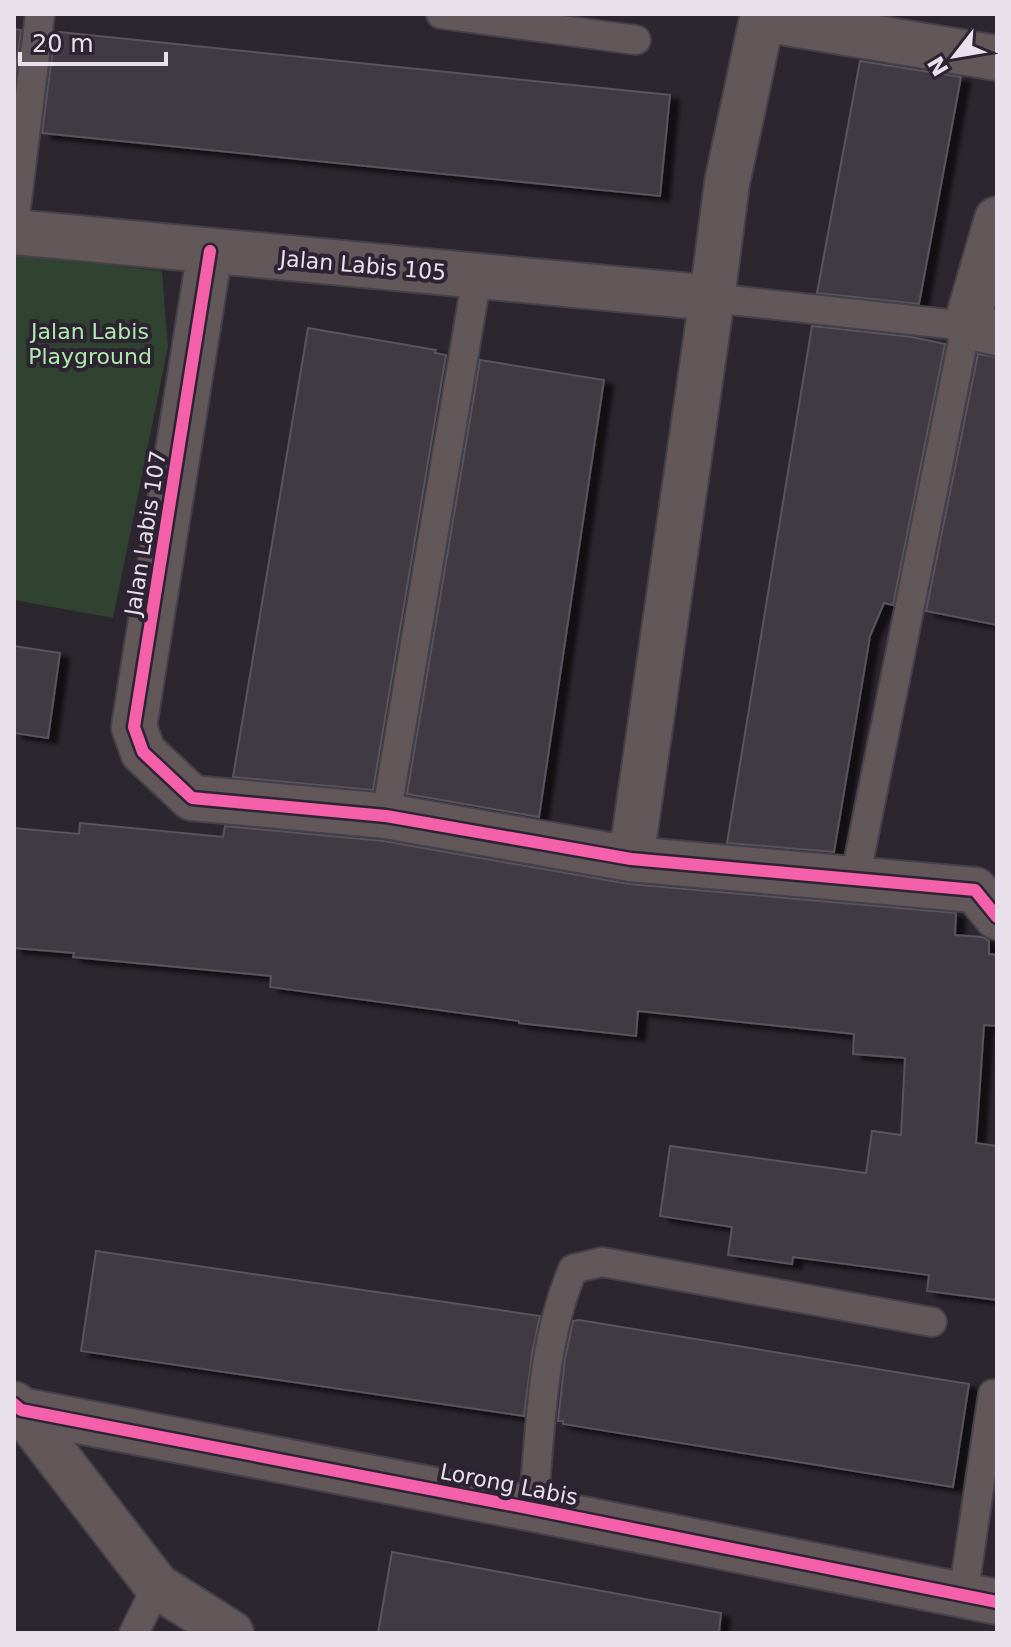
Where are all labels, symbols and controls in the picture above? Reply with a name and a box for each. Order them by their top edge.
scale bar [20,16,166,66]
north arrow [915,16,995,96]
text: 20 m [32,30,94,58]
text: N [923,52,954,80]
street label: Jalan Labis 105 [277,246,447,285]
park label: Jalan Labis Playground [28,319,152,369]
street label: Jalan Labis 107 [120,449,171,619]
street label: Lorong Labis [438,1459,580,1510]

